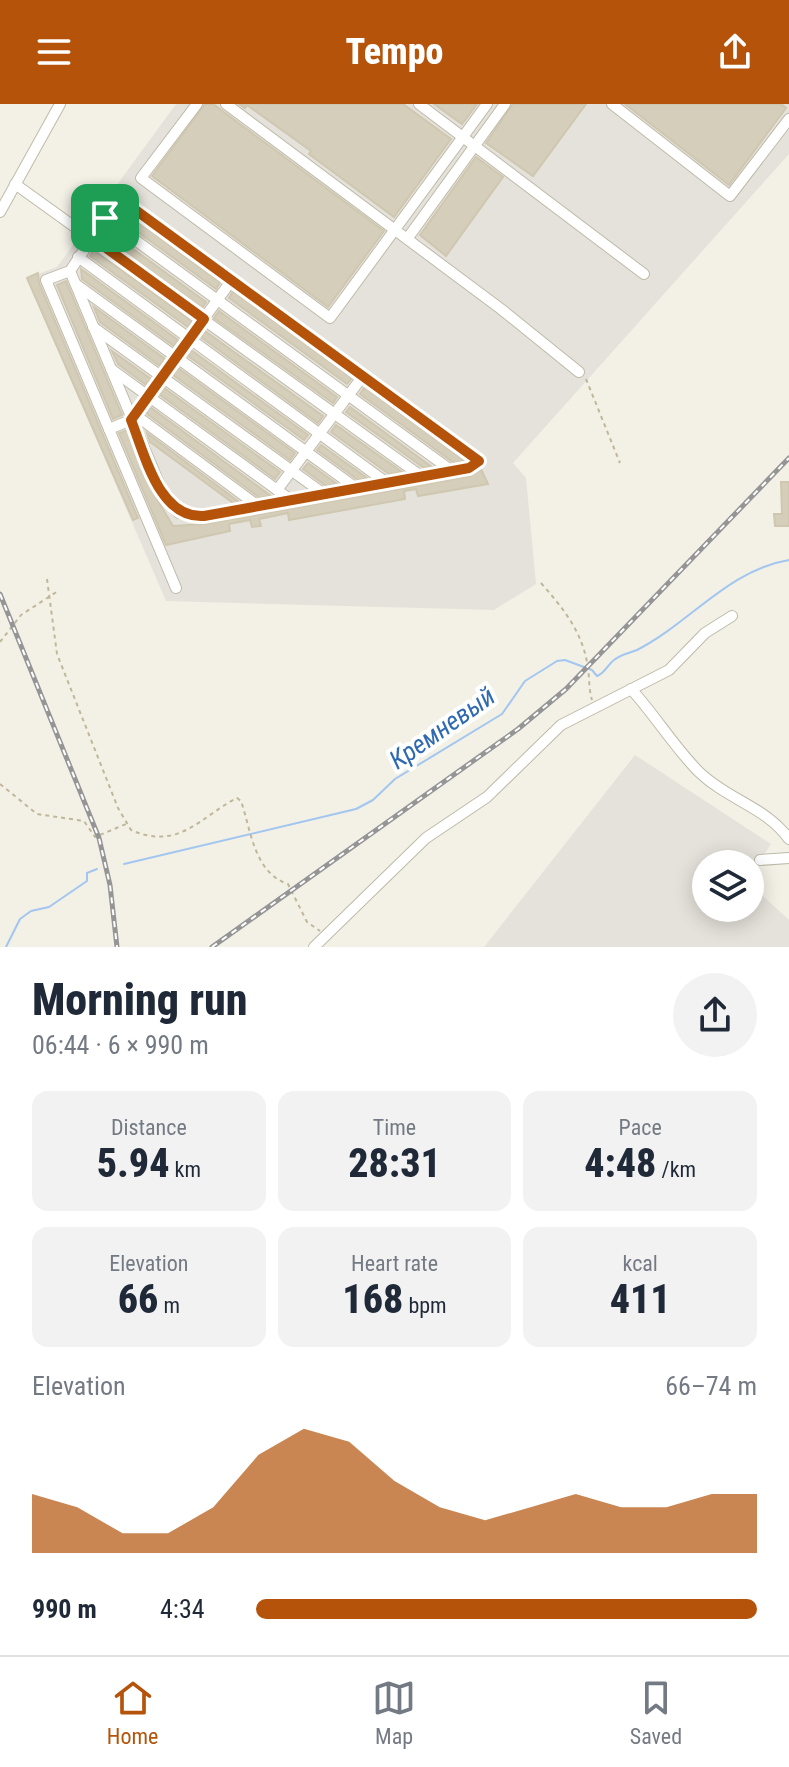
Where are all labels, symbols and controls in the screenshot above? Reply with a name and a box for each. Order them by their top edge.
icon: menu [32,30,76,74]
icon: share [713,30,757,74]
text: Tempo [346,31,443,73]
pin [71,184,139,252]
icon: arrive [83,196,127,240]
water label: Кремневый [383,681,501,775]
map controls [692,850,764,922]
button: layers [692,850,764,922]
button: share [673,973,757,1057]
text: Morning run [32,974,248,1026]
text: 06:44 · 6 × 990 m [32,1030,209,1060]
text: Distance [111,1115,187,1140]
text: Time [373,1115,416,1140]
text: Pace [619,1115,662,1140]
text: 5.94 [97,1140,170,1187]
text: 28:31 [348,1140,441,1187]
text: 4:48 [584,1140,656,1187]
text: km [170,1157,201,1182]
text: /km [656,1157,696,1182]
text: Elevation [109,1251,188,1276]
text: Heart rate [351,1251,438,1276]
text: kcal [622,1251,658,1276]
text: 66 [118,1276,158,1323]
text: 168 [342,1276,403,1323]
text: 411 [610,1276,671,1323]
text: m [158,1293,180,1318]
text: bpm [403,1293,447,1318]
text: Elevation [32,1371,126,1401]
text: 66–74 m [665,1371,757,1401]
text: 990 m [32,1594,97,1624]
text: 4:34 [160,1594,205,1624]
tab: Home [107,1676,158,1749]
tab: Map [372,1676,416,1749]
tab: Saved [630,1676,682,1749]

